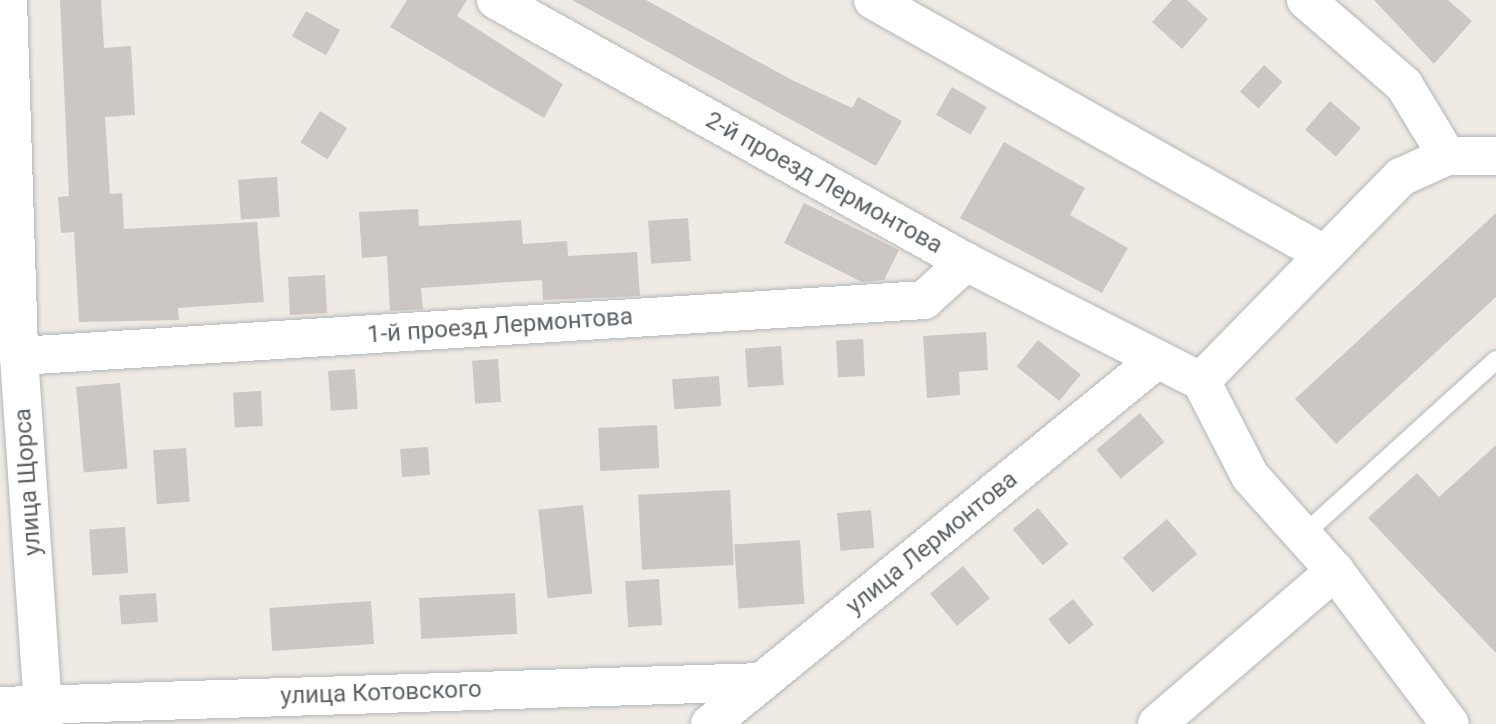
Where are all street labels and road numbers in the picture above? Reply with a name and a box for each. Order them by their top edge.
street label: 2-й проезд Лермонтова [701,106,947,260]
street label: 1-й проезд Лермонтова [366,302,634,350]
street label: улица Щорса [8,407,48,557]
street label: улица Лермонтова [841,465,1023,621]
street label: улица Котовского [280,675,482,711]

